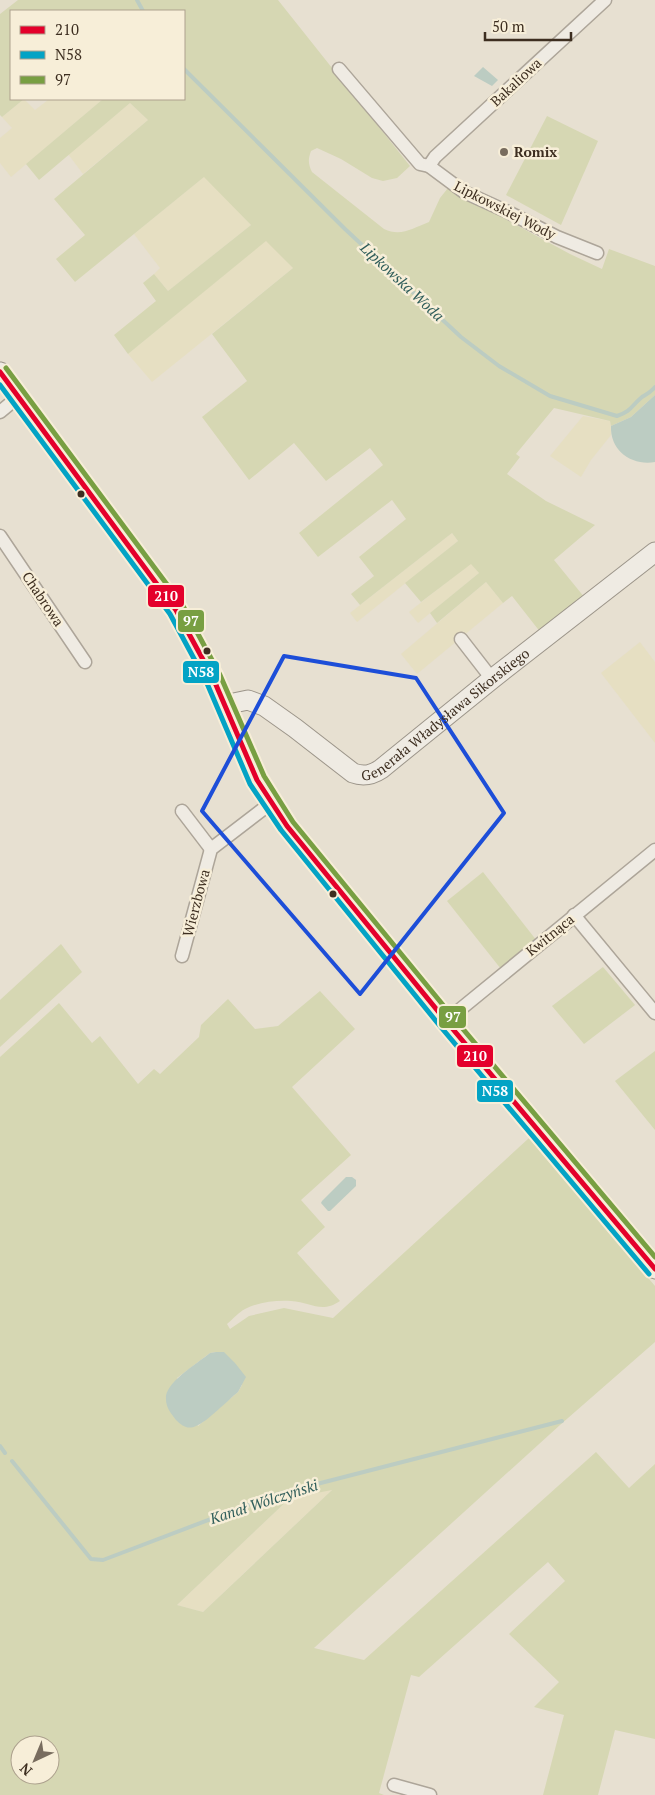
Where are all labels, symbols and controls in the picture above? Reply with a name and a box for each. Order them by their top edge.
legend [10,10,185,100]
scale bar [485,10,571,42]
text: 50 m [492,16,525,36]
text: 210 [55,19,79,39]
text: N58 [55,44,82,64]
street label: Bakaliowa [486,53,545,110]
text: 97 [55,69,71,89]
place label: Romix [514,142,557,161]
marker: Romix [498,146,510,158]
street label: Lipkowskiej Wody [451,176,560,244]
water label: Lipkowska Woda [356,237,449,325]
unlabelled marker [76,489,86,499]
street label: Chabrowa [18,568,69,630]
line badge: 210 [147,584,185,608]
text: 210 [154,586,178,605]
line badge: 97 [177,609,205,633]
text: 97 [183,611,199,630]
street label: Generała Władysława Sikorskiego [360,643,533,784]
unlabelled marker [202,646,212,656]
line badge: N58 [182,660,220,684]
text: N58 [188,662,214,681]
street label: Wierzbowa [177,867,214,939]
unlabelled marker [328,889,338,899]
street label: Kwitnąca [522,909,578,960]
line badge: 97 [438,1005,467,1029]
text: 97 [445,1007,461,1026]
line badge: 210 [456,1044,494,1068]
text: 210 [463,1046,487,1065]
line badge: N58 [476,1079,514,1103]
text: N58 [482,1081,508,1100]
water label: Kanał Wólczyński [206,1474,321,1528]
north arrow [10,1735,60,1785]
text: N [15,1759,36,1780]

